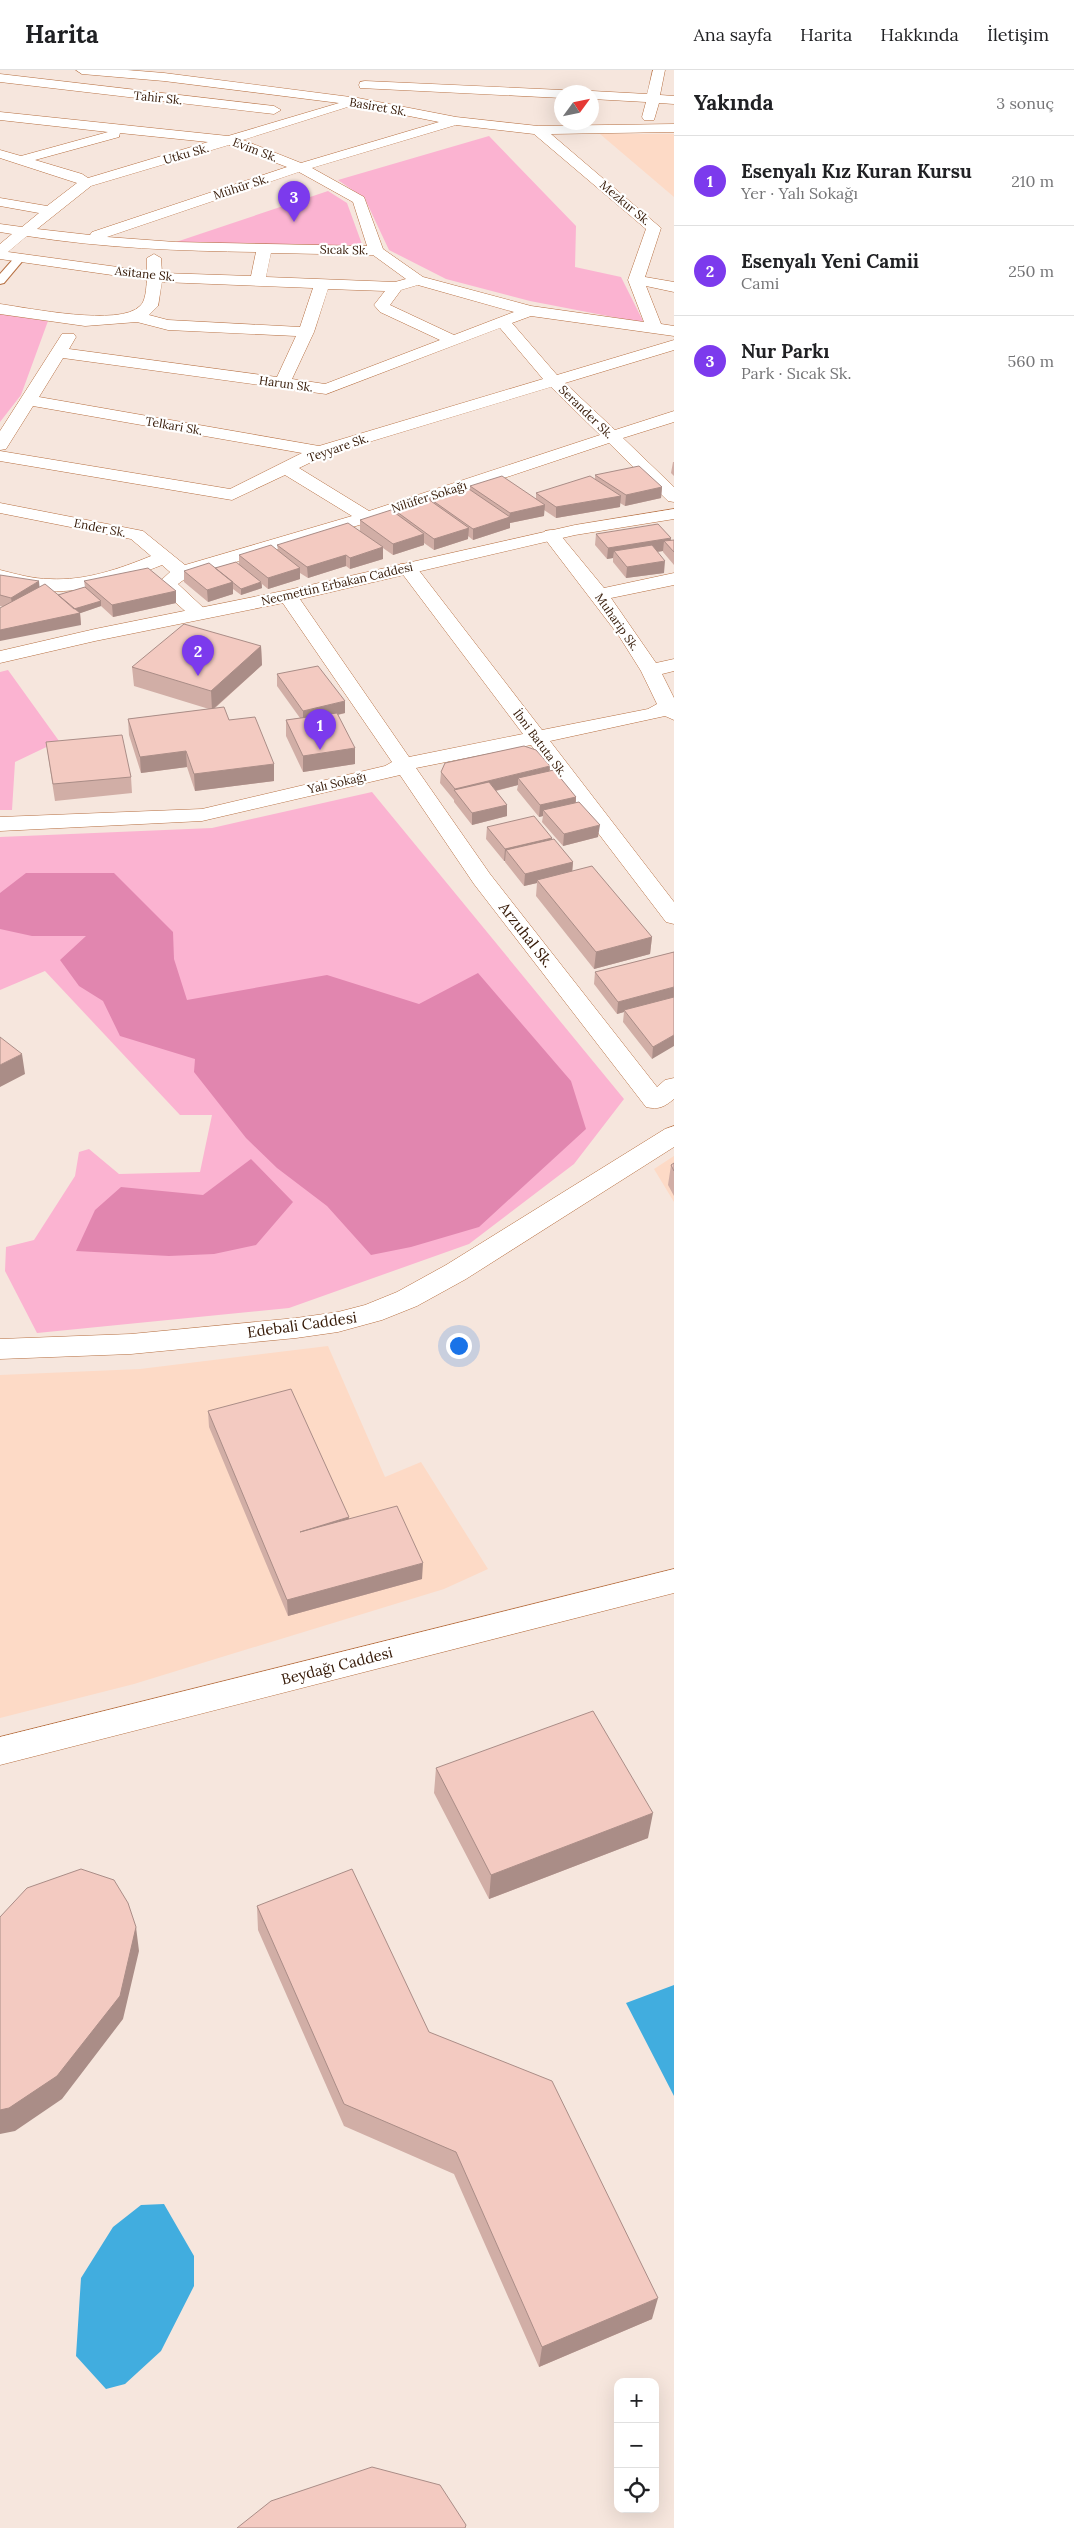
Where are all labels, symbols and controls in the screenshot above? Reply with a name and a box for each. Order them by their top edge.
text: Harita [25,19,99,50]
text: Ana sayfa [694,23,772,46]
text: Harita [800,23,852,46]
text: Hakkında [880,23,959,46]
text: İletişim [987,23,1049,46]
north arrow [554,85,599,130]
street label: Tahir Sk. [133,87,183,108]
text: Yakında [694,89,774,116]
text: 3 sonuç [996,93,1054,113]
street label: Basiret Sk. [348,94,408,119]
street label: Evim Sk. [231,134,280,165]
street label: Utku Sk. [161,140,210,167]
text: Esenyalı Kız Kuran Kursu [741,159,972,183]
street label: Mühür Sk. [211,171,270,202]
text: 1 [707,171,713,191]
text: 210 m [1011,171,1054,191]
street label: Mezkur Sk. [597,177,654,228]
pin: 3 [278,181,310,222]
text: Yer · Yalı Sokağı [741,183,858,203]
street label: Sıcak Sk. [320,242,368,257]
text: Esenyalı Yeni Camii [741,249,919,273]
text: 2 [706,261,714,281]
text: 250 m [1008,261,1054,281]
street label: Asitane Sk. [113,263,176,284]
text: Cami [741,273,779,293]
text: Nur Parkı [741,339,829,363]
text: 3 [706,351,714,371]
text: 560 m [1008,351,1054,371]
text: Park · Sıcak Sk. [741,363,851,383]
street label: Harun Sk. [258,372,314,395]
street label: Serander Sk. [556,382,617,441]
street label: Telkari Sk. [145,413,204,438]
street label: Teyyare Sk. [305,430,370,465]
street label: Nilüfer Sokağı [389,477,469,516]
street label: Ender Sk. [73,515,128,540]
street label: Necmettin Erbakan Caddesi [259,559,414,608]
street label: Muharip Sk. [592,590,643,653]
pin: 2 [182,635,214,676]
street label: İbni Batuta Sk. [510,706,571,779]
pin: 1 [304,709,336,750]
street label: Yalı Sokağı [305,768,368,797]
street label: Arzuhal Sk. [494,898,558,971]
street label: Edebali Caddesi [246,1307,358,1342]
your location [446,1333,472,1359]
street label: Beydağı Caddesi [279,1642,395,1689]
map controls [614,2378,659,2513]
button: + [614,2378,659,2423]
button: − [614,2423,659,2468]
button: locate [614,2468,659,2513]

